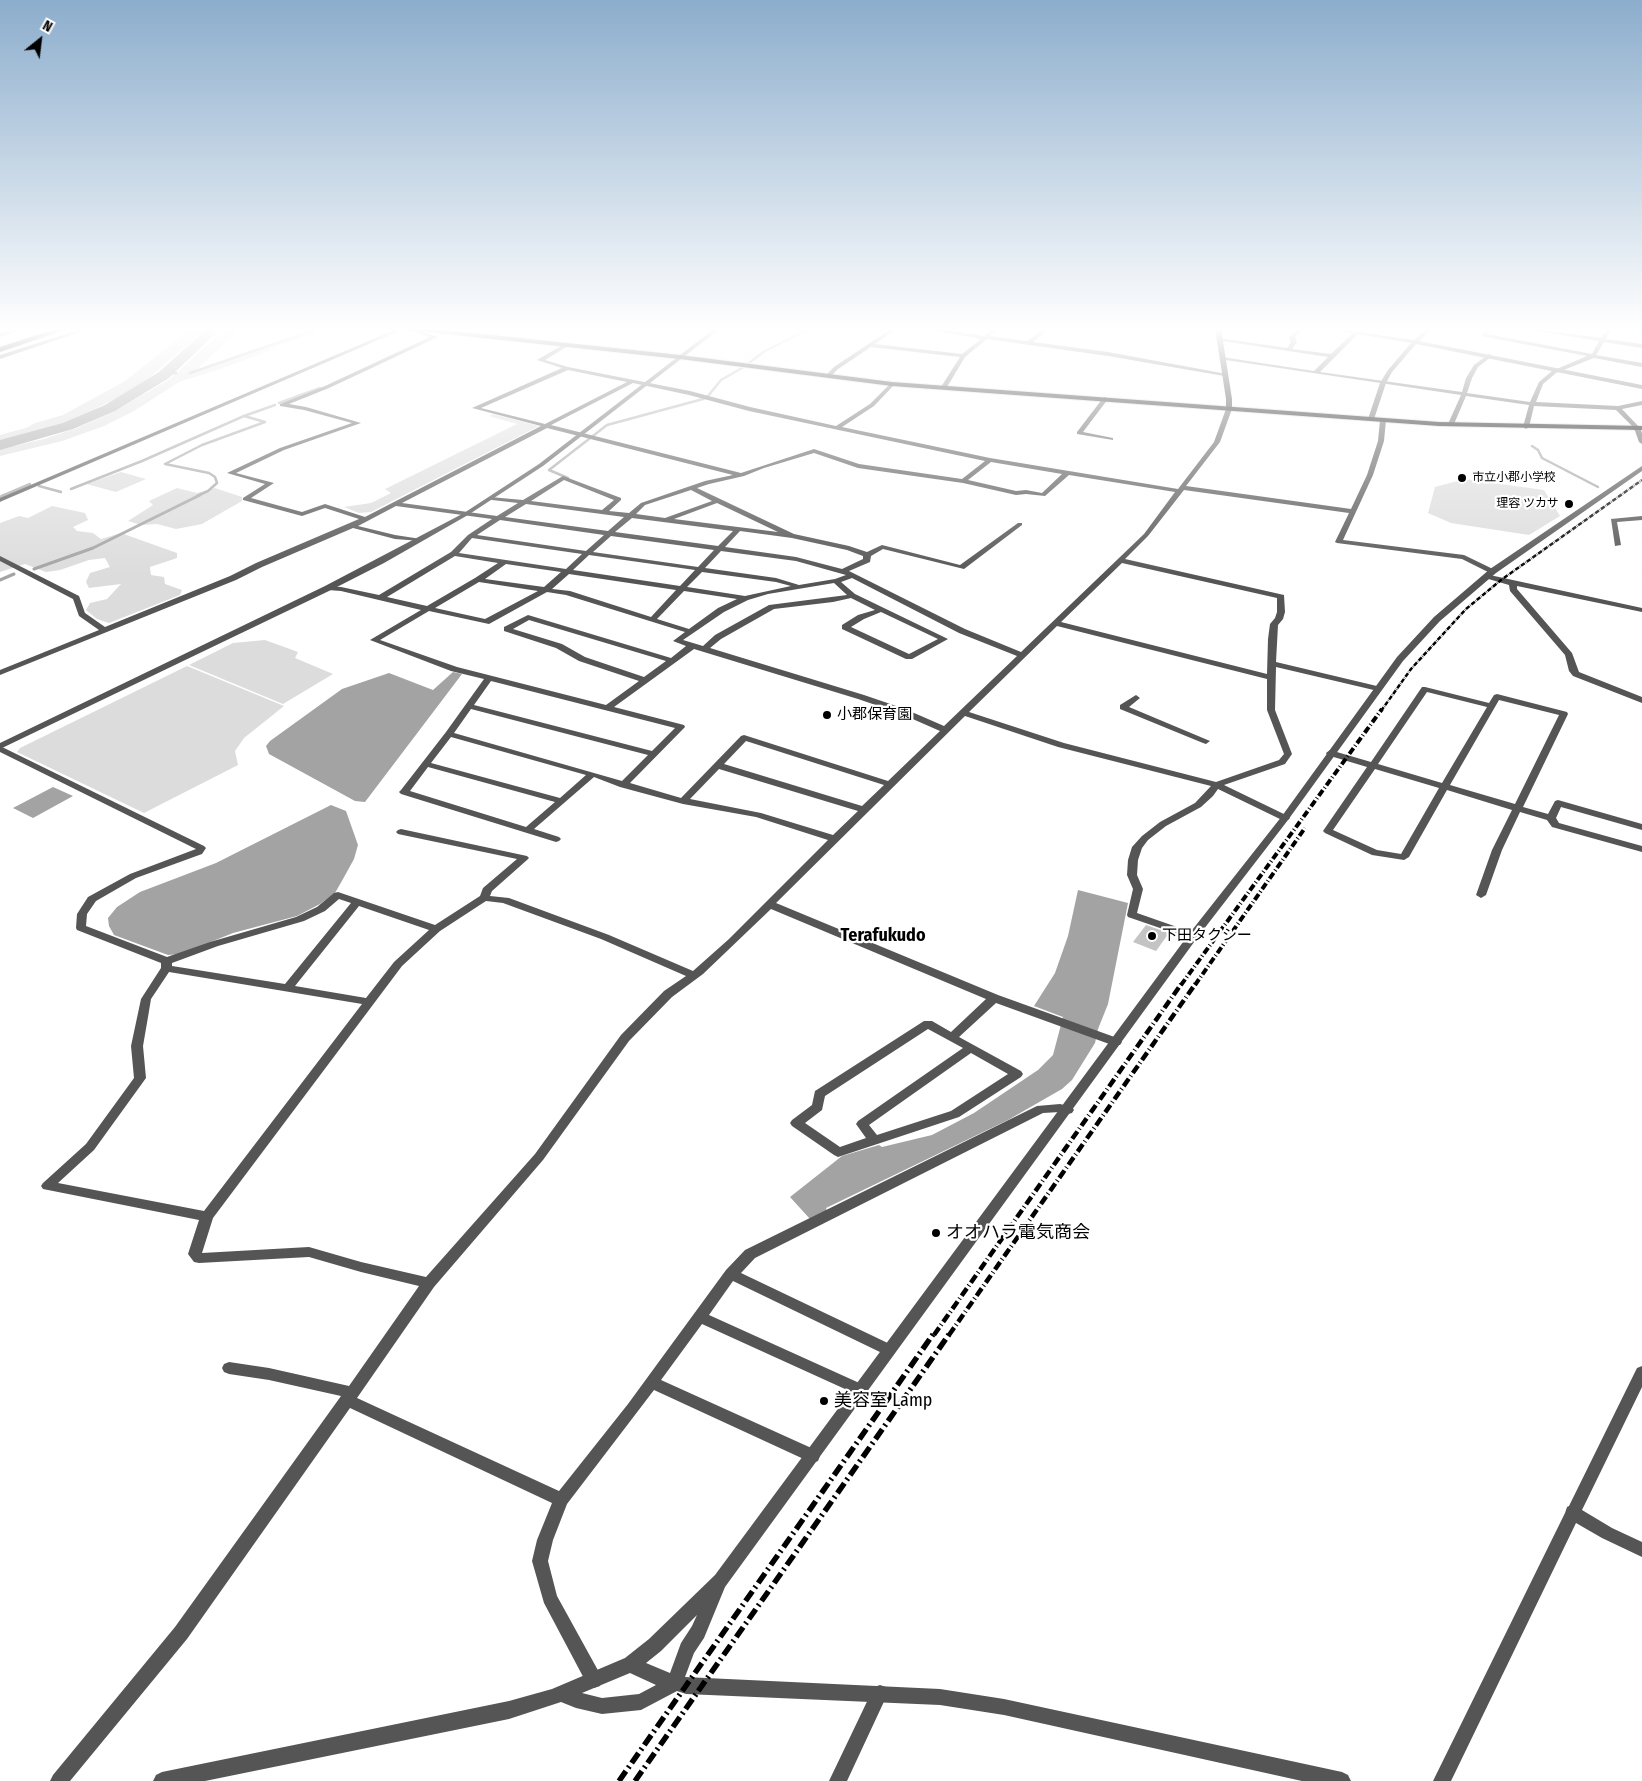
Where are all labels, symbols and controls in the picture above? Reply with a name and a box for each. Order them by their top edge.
north arrow [15,15,65,65]
text: N [40,17,55,36]
place label: 市立小郡小学校 [1472,471,1556,485]
marker: 市立小郡小学校 [1456,472,1468,484]
place label: 理容 ツカサ [1496,497,1559,511]
marker: 理容 ツカサ [1563,498,1575,510]
place label: 小郡保育園 [837,706,912,724]
marker: 小郡保育園 [821,709,833,721]
district label: Terafukudo [841,925,925,947]
place label: 下田タクシー [1162,927,1252,945]
marker: 下田タクシー [1146,930,1158,942]
place label: オオハラ電気商会 [946,1222,1090,1244]
marker: オオハラ電気商会 [930,1227,942,1239]
place label: 美容室 Lamp [834,1390,932,1412]
marker: 美容室 Lamp [818,1395,830,1407]

